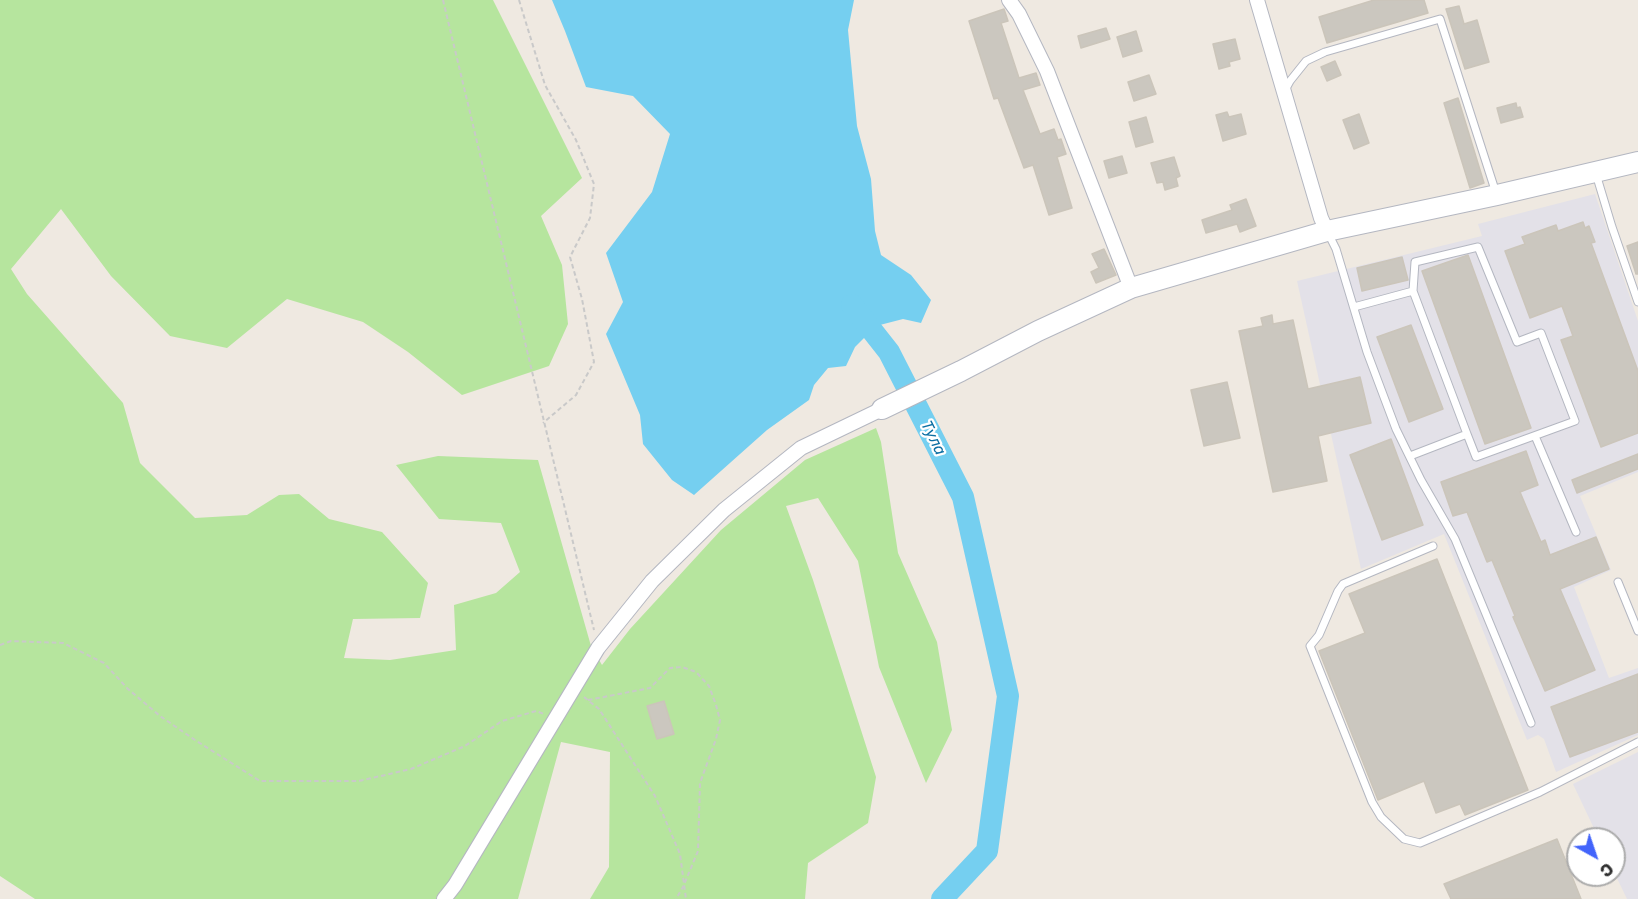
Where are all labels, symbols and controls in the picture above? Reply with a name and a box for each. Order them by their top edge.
water label: Тула [916,417,950,459]
north arrow [1566,827,1626,887]
text: С [1596,859,1617,881]

